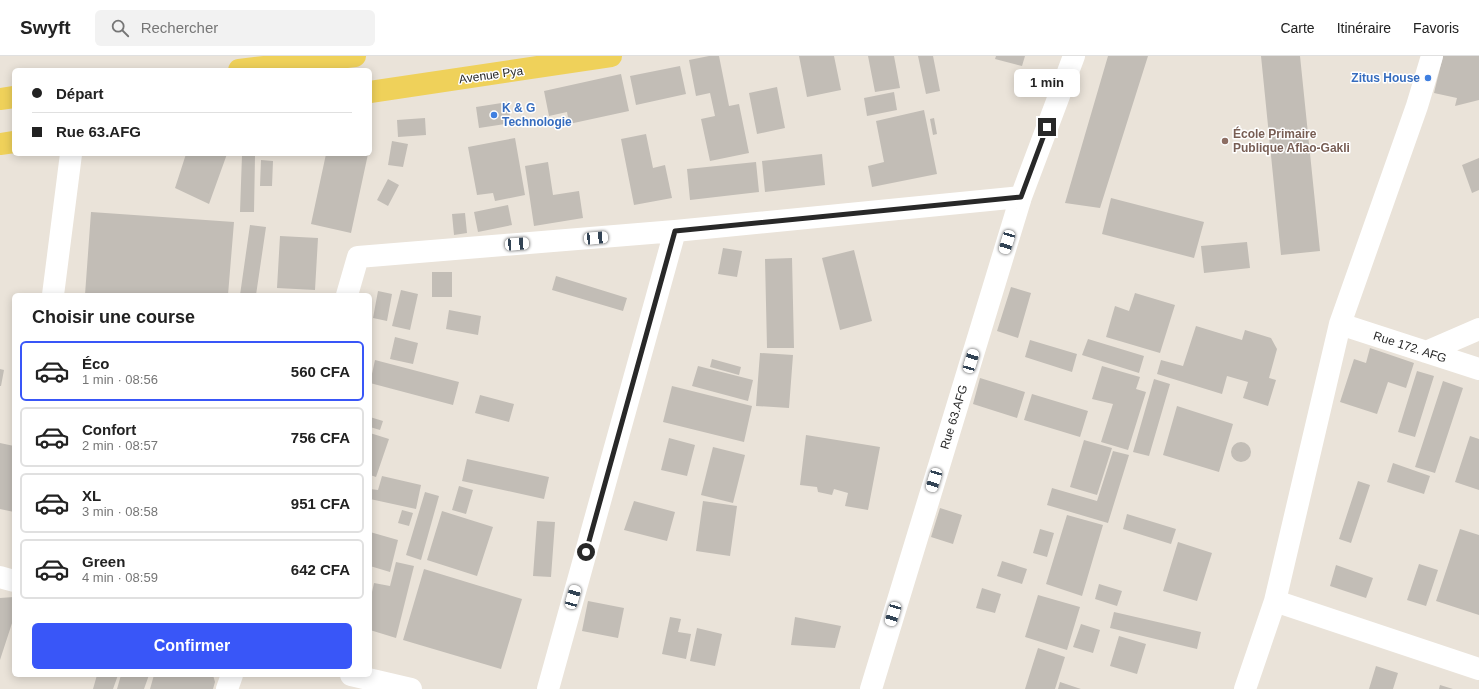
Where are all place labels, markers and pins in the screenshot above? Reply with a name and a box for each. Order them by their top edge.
place label: Zitus House [1351,71,1420,85]
marker: Zitus House [1423,73,1433,83]
place label: K & G Technologie [502,101,572,129]
marker: K & G Technologie [489,110,499,120]
place label: École Primaire Publique Aflao-Gakli [1233,126,1350,155]
marker: École Primaire Publique Aflao-Gakli [1220,136,1230,146]

